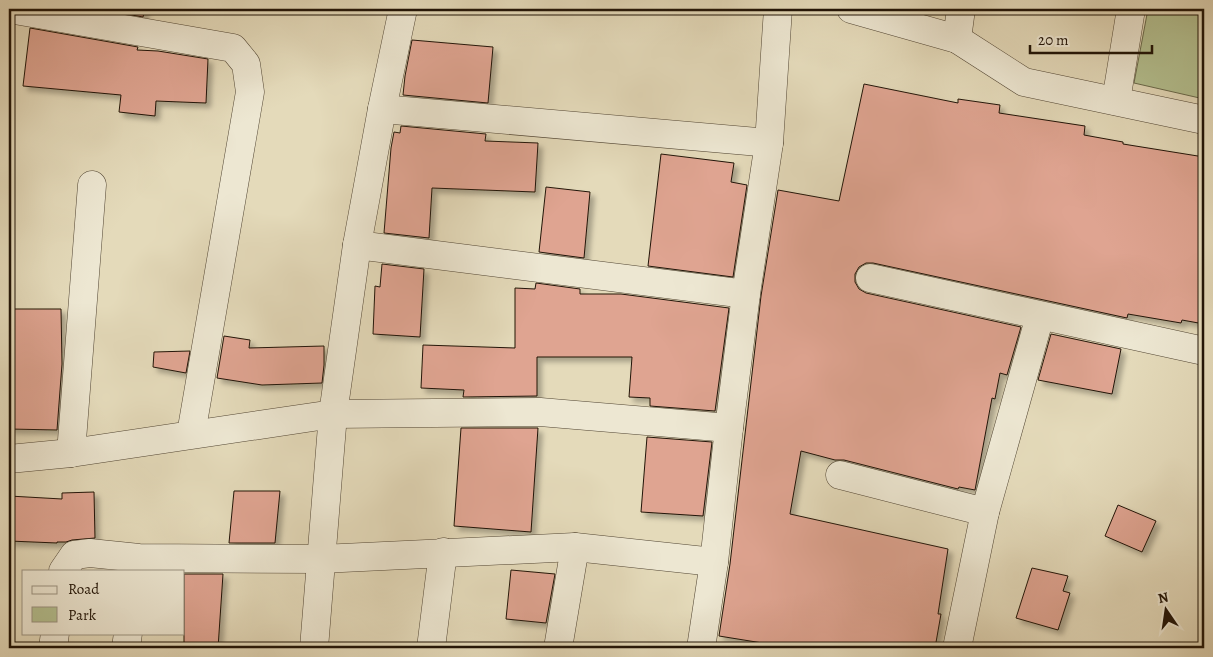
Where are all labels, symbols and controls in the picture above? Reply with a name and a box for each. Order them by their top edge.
scale bar [1030,22,1153,54]
text: 20 m [1038,30,1069,50]
legend [22,570,185,634]
text: Road [68,579,100,599]
north arrow [1140,584,1190,634]
text: N [1156,587,1170,608]
text: Park [68,605,97,625]

